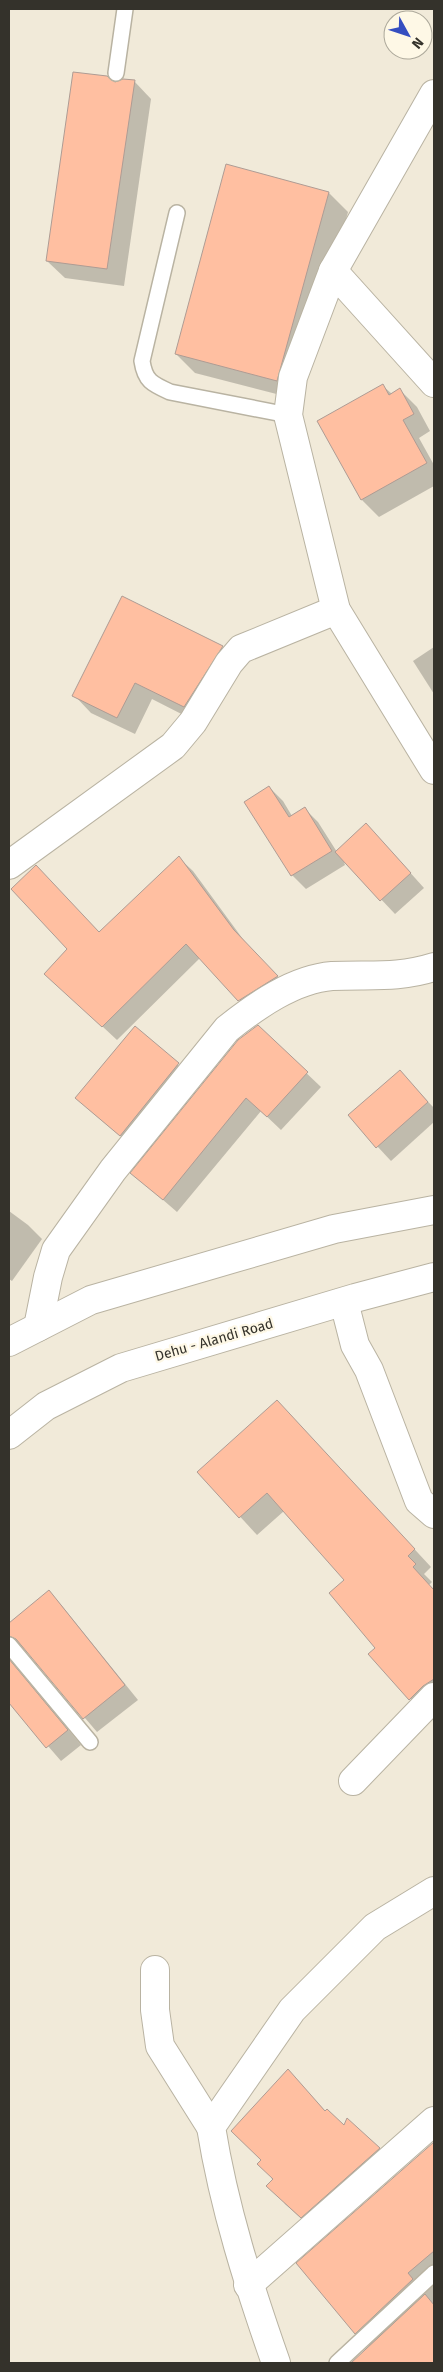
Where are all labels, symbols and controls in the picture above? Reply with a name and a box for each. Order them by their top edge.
north arrow [383,10,433,60]
text: N [408,34,427,52]
street label: Dehu - Alandi Road [153,1315,275,1365]

